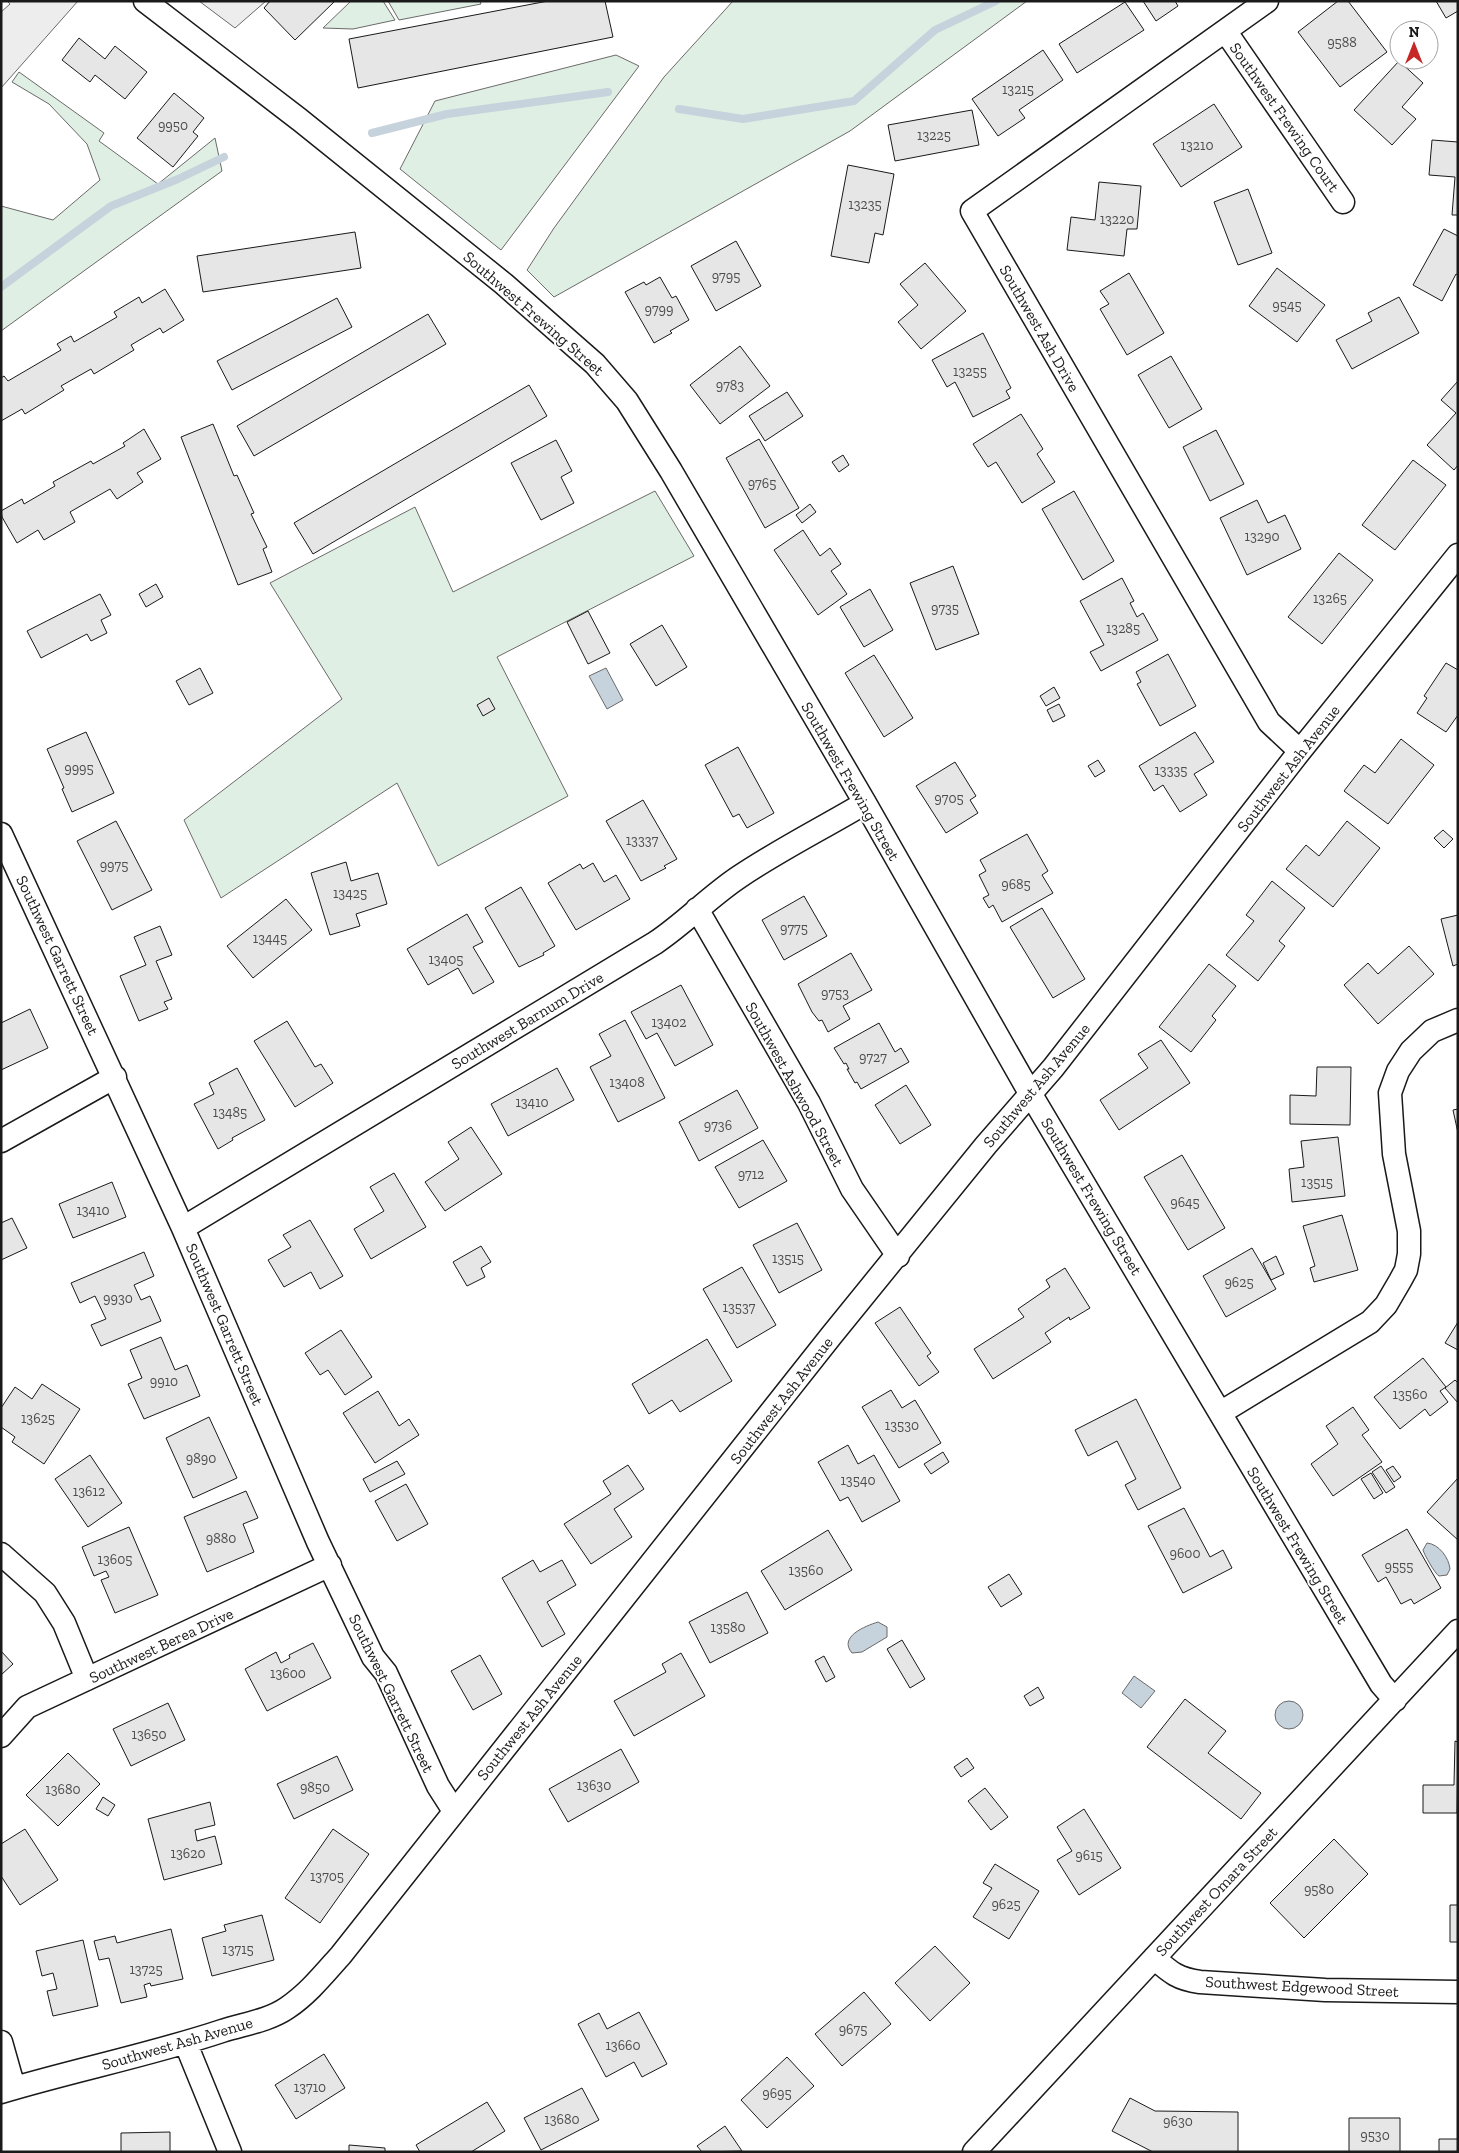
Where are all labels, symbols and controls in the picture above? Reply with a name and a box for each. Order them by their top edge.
north arrow [1389,20,1439,70]
text: N [1409,24,1420,41]
house number: 9588 [1327,34,1357,51]
street label: Southwest Frewing Court [1226,39,1343,196]
house number: 13215 [1002,81,1034,98]
house number: 9950 [158,117,188,134]
house number: 13225 [917,127,951,144]
house number: 13210 [1181,137,1213,154]
house number: 13235 [848,196,882,213]
house number: 13220 [1100,211,1134,228]
street label: Southwest Frewing Street [460,247,608,380]
street label: Southwest Ash Drive [995,261,1084,395]
house number: 9795 [712,268,740,285]
house number: 9545 [1272,297,1302,314]
house number: 9799 [645,301,673,318]
house number: 13255 [953,363,987,380]
house number: 9783 [716,377,744,394]
house number: 9765 [748,475,776,492]
house number: 13290 [1245,528,1279,545]
house number: 13265 [1313,590,1347,607]
house number: 9735 [931,600,959,617]
house number: 13285 [1106,620,1140,637]
street label: Southwest Frewing Street [797,699,904,864]
street label: Southwest Ash Avenue [1233,701,1344,836]
house number: 9995 [64,760,94,777]
house number: 13335 [1154,762,1188,779]
house number: 9705 [934,790,964,807]
house number: 13337 [626,832,659,849]
house number: 9975 [100,857,128,874]
street label: Southwest Garrett Street [12,872,103,1038]
house number: 9685 [1001,876,1031,893]
house number: 13425 [333,885,367,902]
house number: 9775 [780,920,808,937]
house number: 13445 [253,930,287,947]
house number: 13405 [428,951,464,968]
street label: Southwest Barnum Drive [448,968,607,1073]
house number: 9753 [821,985,849,1002]
street label: Southwest Ashwood Street [741,999,848,1170]
house number: 13402 [651,1014,687,1031]
street label: Southwest Ash Avenue [979,1019,1094,1151]
house number: 9727 [859,1049,887,1066]
house number: 13408 [609,1074,645,1091]
house number: 13410 [515,1094,549,1111]
house number: 13485 [213,1104,247,1121]
street label: Southwest Frewing Street [1037,1114,1146,1278]
house number: 9736 [704,1117,732,1134]
house number: 9712 [738,1166,764,1183]
house number: 13515 [1301,1174,1333,1191]
house number: 9645 [1170,1194,1200,1211]
house number: 13410 [76,1202,110,1219]
street label: Southwest Garrett Street [182,1240,267,1408]
house number: 13515 [772,1250,804,1267]
house number: 9625 [1224,1274,1254,1291]
house number: 9930 [103,1290,133,1307]
house number: 13537 [723,1299,756,1316]
street label: Southwest Ash Avenue [726,1333,837,1468]
house number: 9910 [150,1373,178,1390]
house number: 13560 [1393,1386,1427,1403]
house number: 13625 [21,1410,55,1427]
house number: 13530 [885,1417,919,1434]
house number: 9890 [186,1450,216,1467]
street label: Southwest Frewing Street [1243,1463,1352,1627]
house number: 13540 [840,1472,876,1489]
house number: 13612 [73,1483,105,1500]
house number: 9880 [206,1530,236,1547]
house number: 9600 [1170,1545,1201,1562]
house number: 13605 [98,1551,132,1568]
house number: 9555 [1385,1558,1413,1575]
house number: 13560 [789,1562,823,1579]
street label: Southwest Berea Drive [86,1604,236,1687]
street label: Southwest Garrett Street [345,1611,438,1776]
house number: 13580 [711,1619,746,1636]
street label: Southwest Ash Avenue [473,1651,586,1784]
house number: 13600 [270,1665,306,1682]
house number: 13650 [132,1726,166,1743]
house number: 13630 [577,1777,611,1794]
house number: 9850 [300,1779,330,1796]
house number: 13680 [45,1781,81,1798]
street label: Southwest Omara Street [1151,1823,1281,1960]
house number: 13620 [171,1845,205,1862]
house number: 9615 [1075,1847,1103,1864]
house number: 13705 [310,1868,344,1885]
house number: 9580 [1304,1881,1334,1898]
house number: 9625 [991,1896,1021,1913]
house number: 13715 [222,1941,254,1958]
house number: 13725 [129,1961,163,1978]
street label: Southwest Edgewood Street [1205,1972,1399,2001]
street label: Southwest Ash Avenue [100,2013,255,2074]
house number: 9675 [839,2021,867,2038]
house number: 13660 [605,2037,641,2054]
house number: 13710 [294,2079,326,2096]
house number: 9695 [762,2085,792,2102]
house number: 13680 [544,2111,580,2128]
house number: 9630 [1163,2113,1193,2130]
house number: 9530 [1360,2127,1390,2144]

